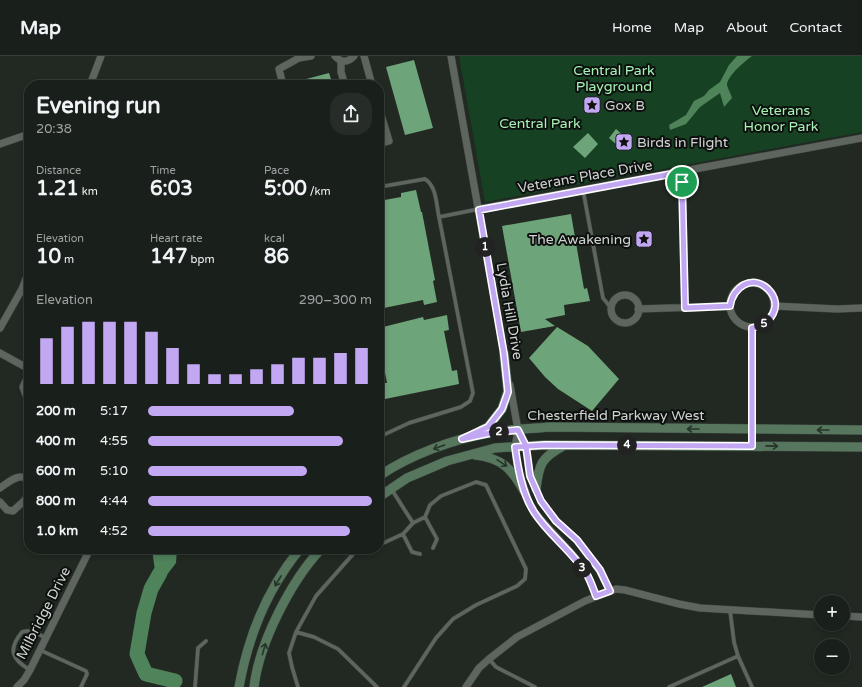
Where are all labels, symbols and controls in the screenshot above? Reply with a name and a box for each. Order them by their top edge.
text: Map [20,17,61,39]
text: Home [612,19,652,36]
text: Map [674,19,704,36]
text: About [726,19,768,36]
text: Contact [790,19,842,36]
park label: Central Park Playground [573,62,655,95]
text: Evening run [36,93,161,119]
button: share [330,93,372,135]
place icon: Gox B [582,95,602,115]
place label: Gox B [605,97,645,114]
park label: Veterans Honor Park [744,102,819,135]
park label: Central Park [499,115,581,132]
text: 20:38 [36,121,72,137]
place icon: Birds in Flight [614,132,634,152]
place label: Birds in Flight [637,134,729,151]
street label: Veterans Place Drive [516,156,654,197]
text: Distance [36,164,81,177]
text: Time [150,164,176,177]
text: Pace [264,164,289,177]
pin [665,165,699,199]
icon: arrive [671,171,693,193]
text: 1.21 [36,177,79,201]
text: 6:03 [150,177,193,201]
text: 5:00 [264,177,307,201]
text: km [79,185,98,198]
text: /km [307,185,331,198]
place icon: The Awakening [634,229,654,249]
place label: The Awakening [529,231,631,248]
text: Elevation [36,232,84,245]
text: Heart rate [150,232,202,245]
text: kcal [264,232,285,245]
pin: 1 [475,237,495,257]
text: 1 [482,240,488,253]
text: 10 [36,245,61,269]
text: 147 [150,245,188,269]
text: 86 [264,245,289,269]
text: m [61,253,74,266]
text: bpm [188,253,215,266]
street label: Lydia Hill Drive [493,261,526,361]
text: Elevation [36,292,93,308]
text: 290–300 m [299,292,372,308]
pin: 5 [754,314,774,334]
text: 5 [761,317,767,330]
text: 200 m [36,403,76,419]
text: 5:17 [100,403,128,419]
street label: Chesterfield Parkway West [527,407,705,424]
pin: 2 [489,422,509,442]
text: 2 [496,425,502,438]
one-way arrow [687,425,700,433]
one-way arrow [817,426,830,434]
text: 400 m [36,433,76,449]
text: 4:55 [100,433,128,449]
pin: 4 [617,435,637,455]
text: 4 [624,438,630,451]
one-way arrow [765,442,778,450]
one-way arrow [434,444,446,452]
one-way arrow [496,459,507,468]
text: 600 m [36,463,76,479]
text: 5:10 [100,463,128,479]
text: 800 m [36,493,76,509]
text: 4:44 [100,493,128,509]
text: 1.0 km [36,523,78,539]
text: 4:52 [100,523,128,539]
pin: 3 [572,558,592,578]
text: 3 [579,561,585,574]
street label: Milbridge Drive [13,564,74,662]
one-way arrow [274,575,282,586]
map controls [814,595,850,675]
button: + [814,595,850,631]
button: − [814,639,850,675]
one-way arrow [261,643,268,656]

